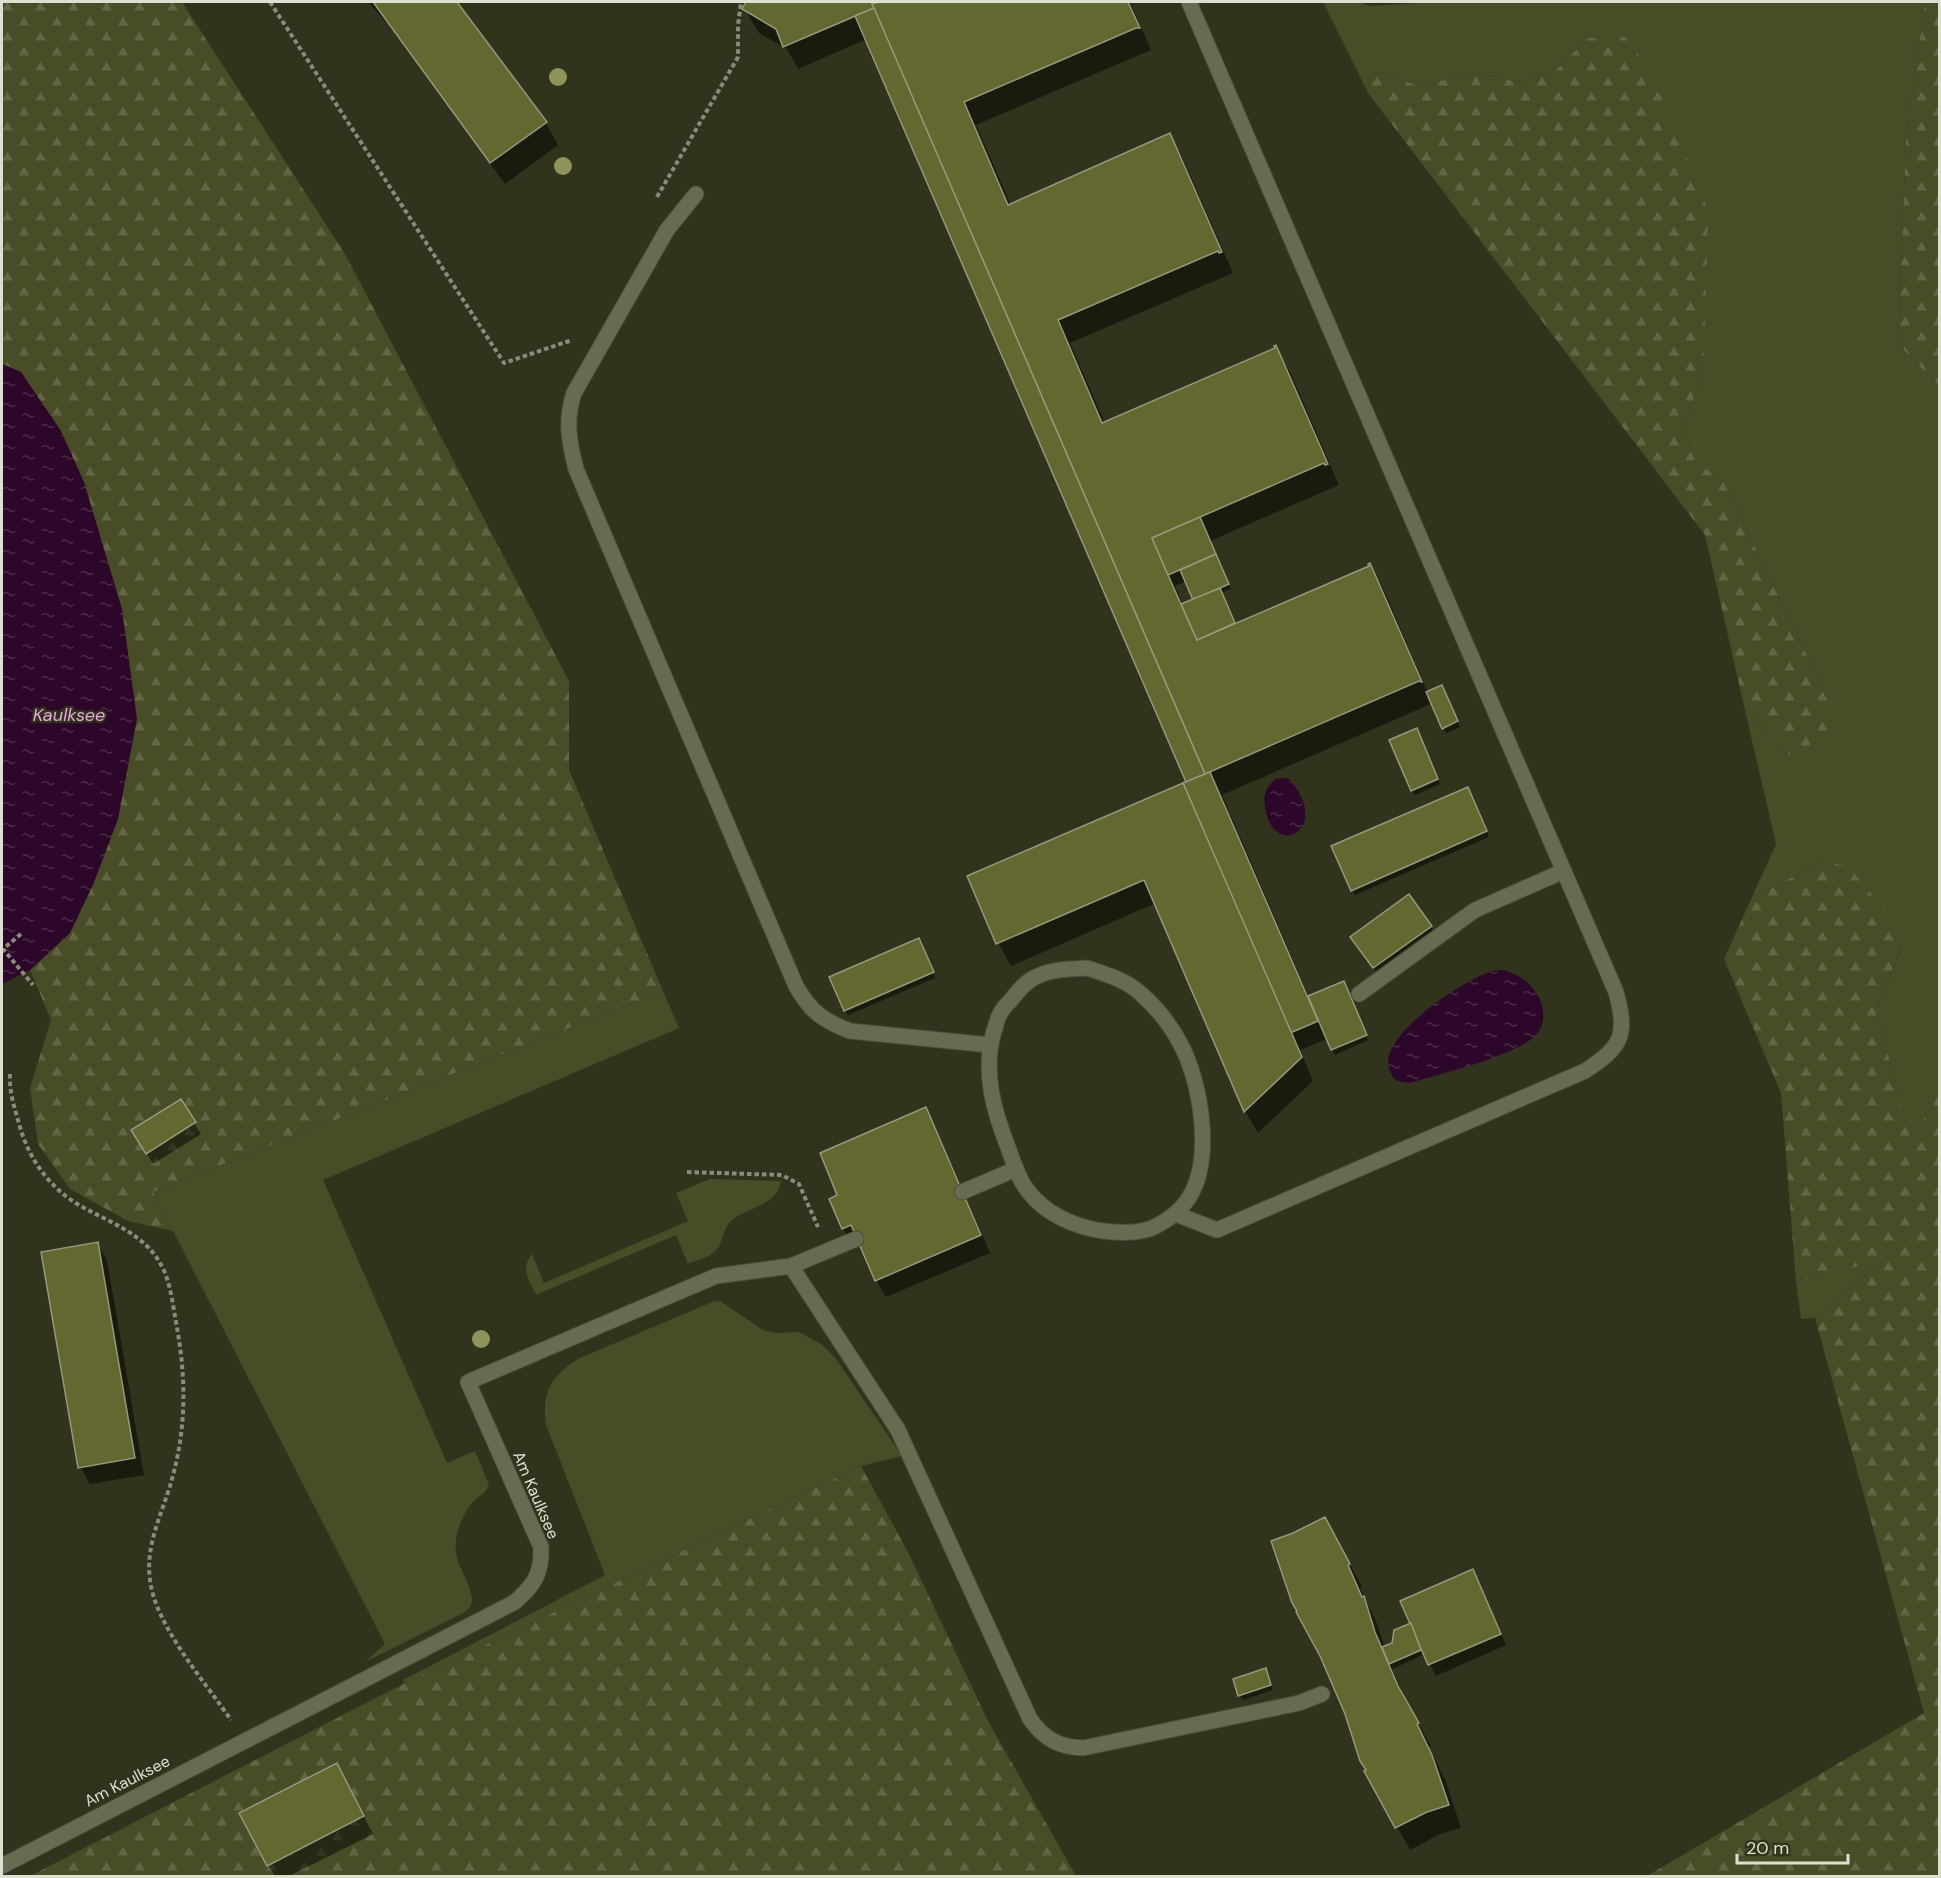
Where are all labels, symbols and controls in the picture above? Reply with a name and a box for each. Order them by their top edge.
water label: Kaulksee [33,703,105,727]
street label: Am Kaulksee [508,1448,564,1542]
street label: Am Kaulksee [81,1750,173,1812]
scale bar [1737,1827,1848,1865]
text: 20 m [1746,1836,1789,1860]

